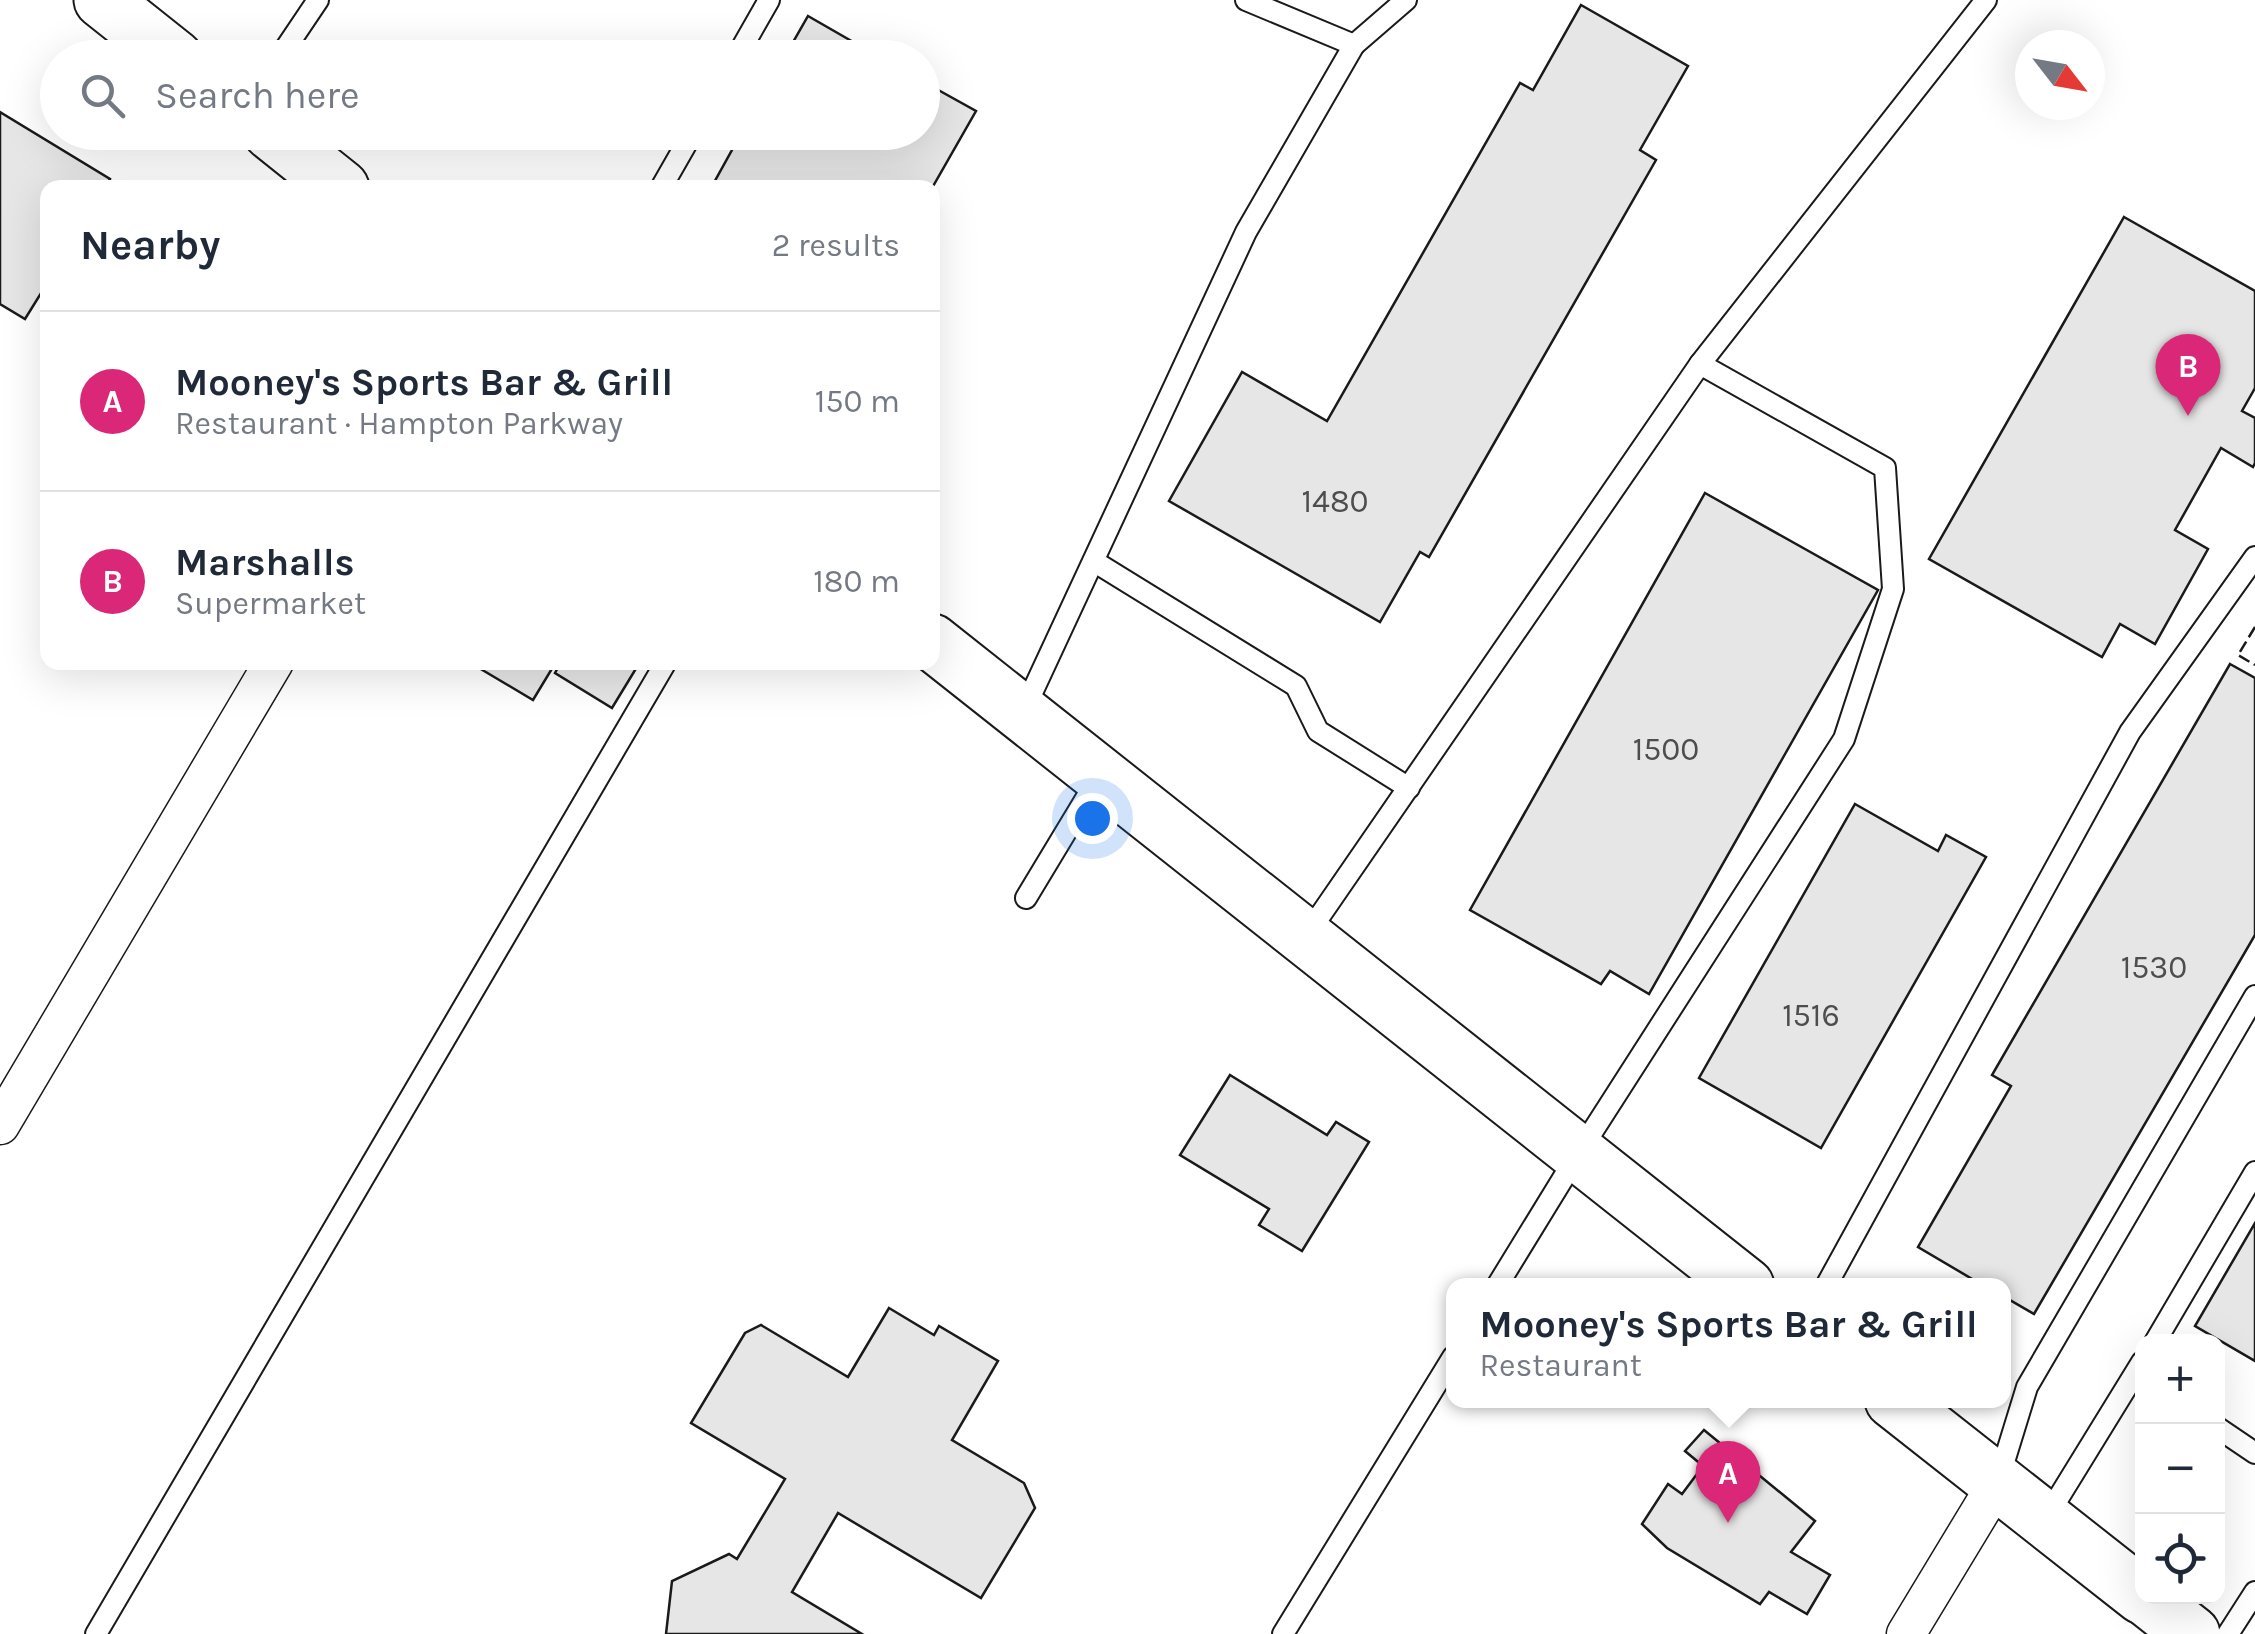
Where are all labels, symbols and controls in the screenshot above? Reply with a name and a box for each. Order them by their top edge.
north arrow [2015,30,2105,120]
search box [40,40,940,150]
icon: search [75,68,130,123]
text: Search here [155,73,359,118]
text: Nearby [80,220,220,270]
text: 2 results [772,227,900,264]
pin: B [2156,334,2220,416]
text: Mooney's Sports Bar & Grill [175,360,673,405]
text: A [102,383,123,420]
text: 150 m [815,383,900,420]
text: Restaurant · Hampton Parkway [175,405,623,442]
house number: 1480 [1301,483,1369,520]
text: Marshalls [175,540,355,585]
text: B [102,563,123,600]
text: 180 m [813,563,900,600]
text: Supermarket [175,585,366,622]
house number: 1500 [1633,731,1699,768]
your location [1067,793,1118,844]
house number: 1530 [2121,949,2187,986]
house number: 1516 [1782,997,1840,1034]
popup [1446,1278,2011,1408]
text: Mooney's Sports Bar & Grill [1479,1302,1978,1347]
map controls [2135,1334,2225,1604]
button: + [2135,1334,2225,1424]
text: Restaurant [1479,1347,1642,1384]
button: − [2135,1424,2225,1514]
pin: A [1696,1440,1760,1523]
button: locate [2135,1514,2225,1604]

